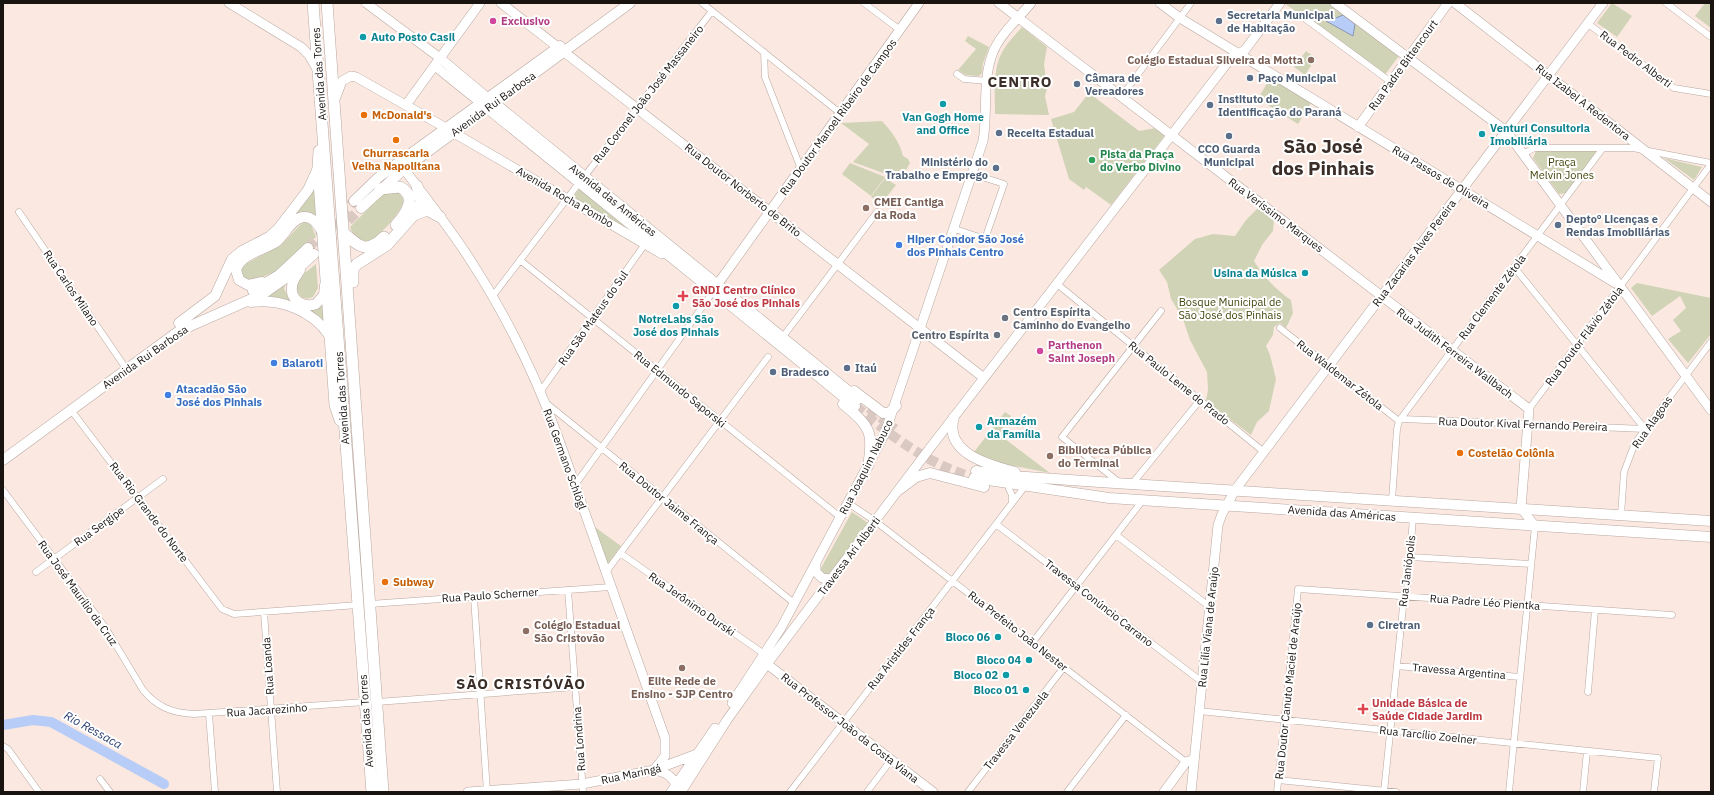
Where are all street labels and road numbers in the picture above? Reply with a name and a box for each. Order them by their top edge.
street label: Rua Padre Bittencourt [1365,17,1441,113]
street label: Rua Coronel João José Massaneiro [590,22,706,166]
street label: Avenida das Torres [309,27,329,121]
street label: Rua Pedro Alberti [1597,27,1675,91]
street label: Rua Doutor Manoel Ribeiro de Campos [777,36,899,198]
street label: Rua Izabel A Redentora [1533,61,1633,143]
street label: Avenida Rui Barbosa [448,68,538,140]
street label: Rua Doutor Norberto de Brito [682,140,804,240]
street label: Rua Passos de Oliveira [1390,142,1492,212]
street label: Avenida das Américas [566,160,660,240]
street label: Avenida Rocha Pombo [514,163,616,231]
street label: Rua Veríssimo Marques [1226,175,1326,255]
street label: Rua Zacarias Alves Pereira [1369,197,1459,309]
street label: Rua Carlos Milano [40,247,102,329]
street label: Rua Clemente Zétola [1455,251,1529,342]
street label: Rua São Mateus do Sul [555,268,631,368]
street label: Rua Doutor Flávio Zétola [1542,283,1626,389]
street label: Rua Judith Ferreira Wallbach [1394,305,1516,401]
street label: Avenida Rui Barbosa [99,322,191,392]
street label: Rua Waldemar Zétola [1294,337,1386,413]
street label: Rua Paulo Leme do Prado [1126,338,1232,428]
street label: Rua Edmundo Saporski [631,348,729,430]
street label: Avenida das Torres [332,351,352,445]
street label: Rua Alagoas [1629,393,1675,451]
street label: Rua Germano Schlögl [540,407,590,511]
street label: Rua Doutor Kival Fernando Pereira [1438,414,1608,434]
street label: Rua Joaquim Nabuco [836,417,896,517]
street label: Rua Rio Grande do Norte [107,459,191,565]
street label: Rua Doutor Jaime França [616,459,722,548]
street label: Avenida das Américas [1287,502,1397,524]
street label: Rua Sergipe [71,503,127,549]
street label: Travessa Ari Alberti [815,514,883,598]
street label: Rua Janiópolis [1396,534,1418,608]
street label: Rua José Maurílio da Cruz [35,538,121,648]
street label: Travessa Conúncio Carrano [1042,556,1156,650]
street label: Rua Lília Viana de Araújo [1195,566,1221,688]
street label: Rua Jerônimo Durski [646,569,738,639]
street label: Rua Paulo Scherner [441,585,539,605]
street label: Rua Prefeito João Nester [965,588,1071,674]
street label: Rua Padre Léo Pientka [1429,591,1541,613]
street label: Rua Doutor Canuto Maciel de Araújo [1272,602,1304,780]
street label: Rua Aristides França [864,604,938,692]
street label: Rua Loanda [259,637,277,695]
street label: Travessa Argentina [1412,660,1506,682]
street label: Rua Professor João da Costa Viana [778,670,922,786]
street label: Avenida das Torres [356,674,376,768]
street label: Travessa Venezuela [981,687,1051,773]
street label: Rua Jacarezinho [226,700,308,720]
street label: Rua Londrina [570,706,588,772]
street label: Rua Tarcílio Zoelner [1379,723,1477,747]
street label: Rua Maringá [600,761,663,787]

